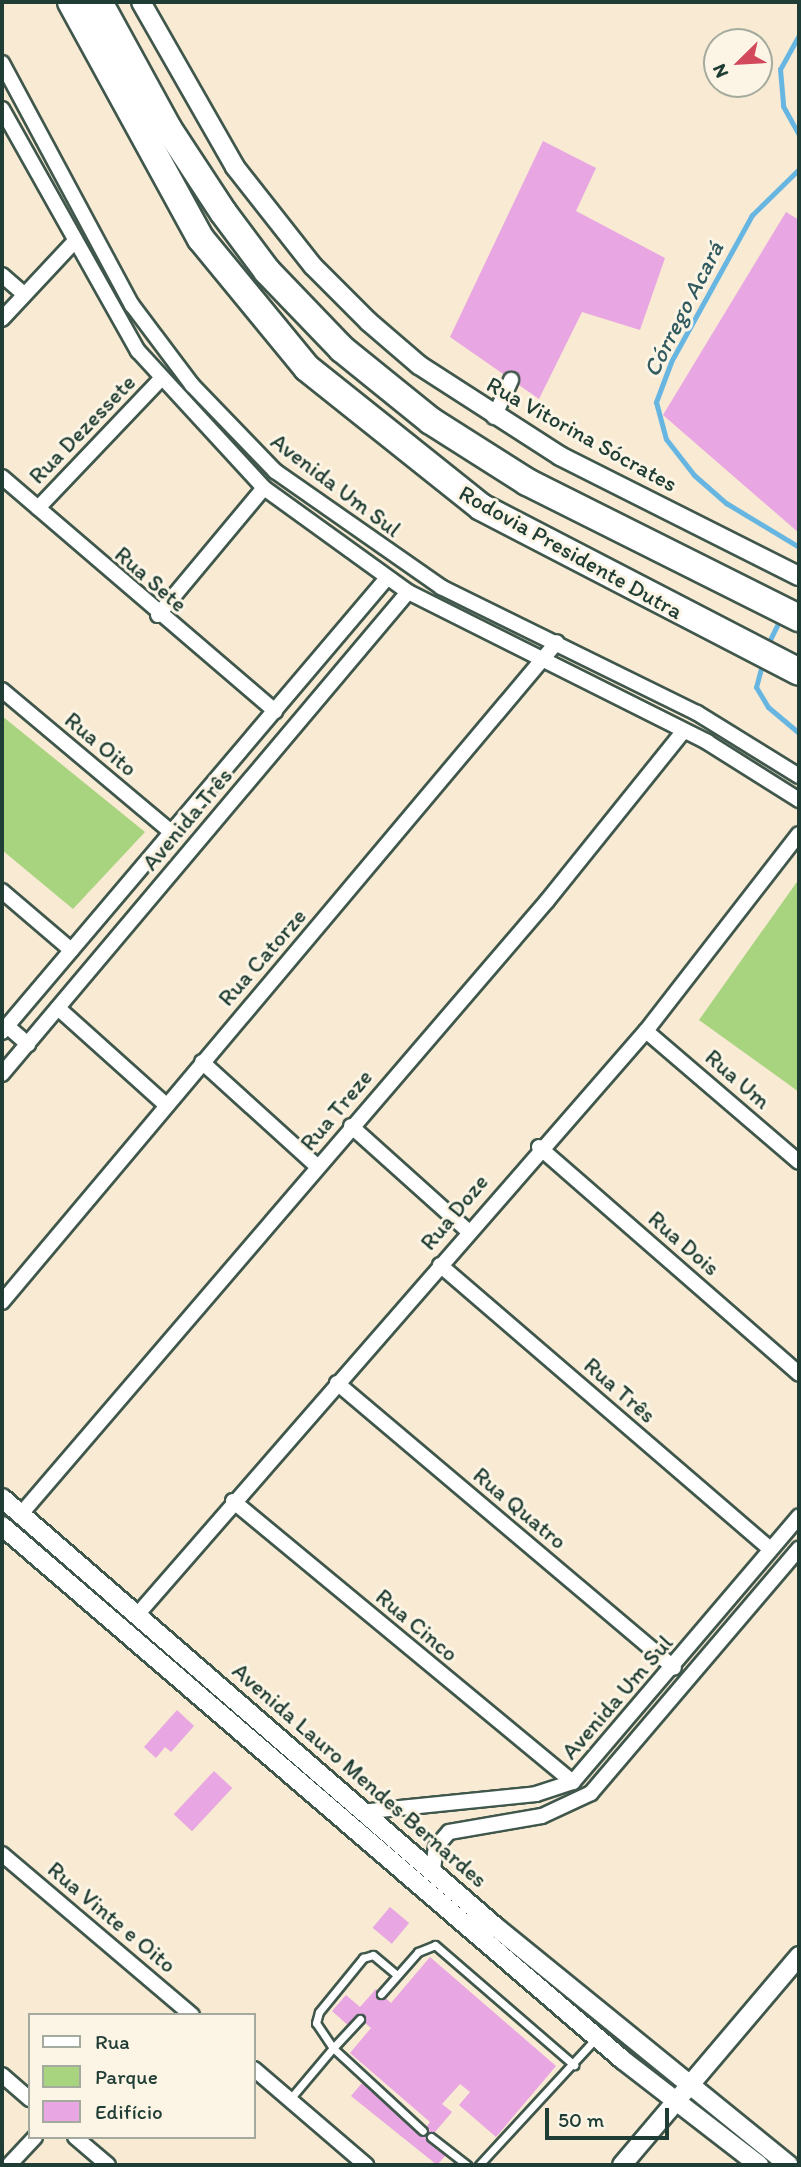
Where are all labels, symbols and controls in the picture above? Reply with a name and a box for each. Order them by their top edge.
north arrow [703,28,773,98]
text: N [707,60,733,81]
water label: Córrego Acará [637,236,729,382]
street label: Rua Dezessete [23,368,141,490]
street label: Rua Vitorina Sócrates [482,370,682,498]
street label: Avenida Um Sul [266,427,406,543]
street label: Rodovia Presidente Dutra [455,479,687,625]
street label: Rua Sete [109,540,193,618]
street label: Rua Oito [59,706,143,782]
street label: Avenida Três [136,762,238,876]
street label: Rua Catorze [212,902,312,1012]
street label: Rua Um [700,1043,776,1115]
street label: Rua Treze [295,1064,377,1156]
street label: Rua Doze [414,1168,494,1256]
street label: Rua Dois [642,1204,726,1282]
street label: Rua Três [579,1352,661,1428]
street label: Rua Quatro [468,1461,572,1555]
street label: Rua Cinco [370,1583,464,1667]
street label: Avenida Um Sul [556,1629,678,1765]
street label: Avenida Lauro Mendes Bernardes [227,1657,493,1893]
street label: Rua Vinte e Oito [42,1855,182,1979]
legend [28,2013,256,2139]
text: Rua [95,2029,130,2054]
text: Parque [95,2064,158,2089]
scale bar [549,2094,673,2138]
text: Edifício [95,2099,163,2124]
text: 50 m [558,2107,604,2132]

